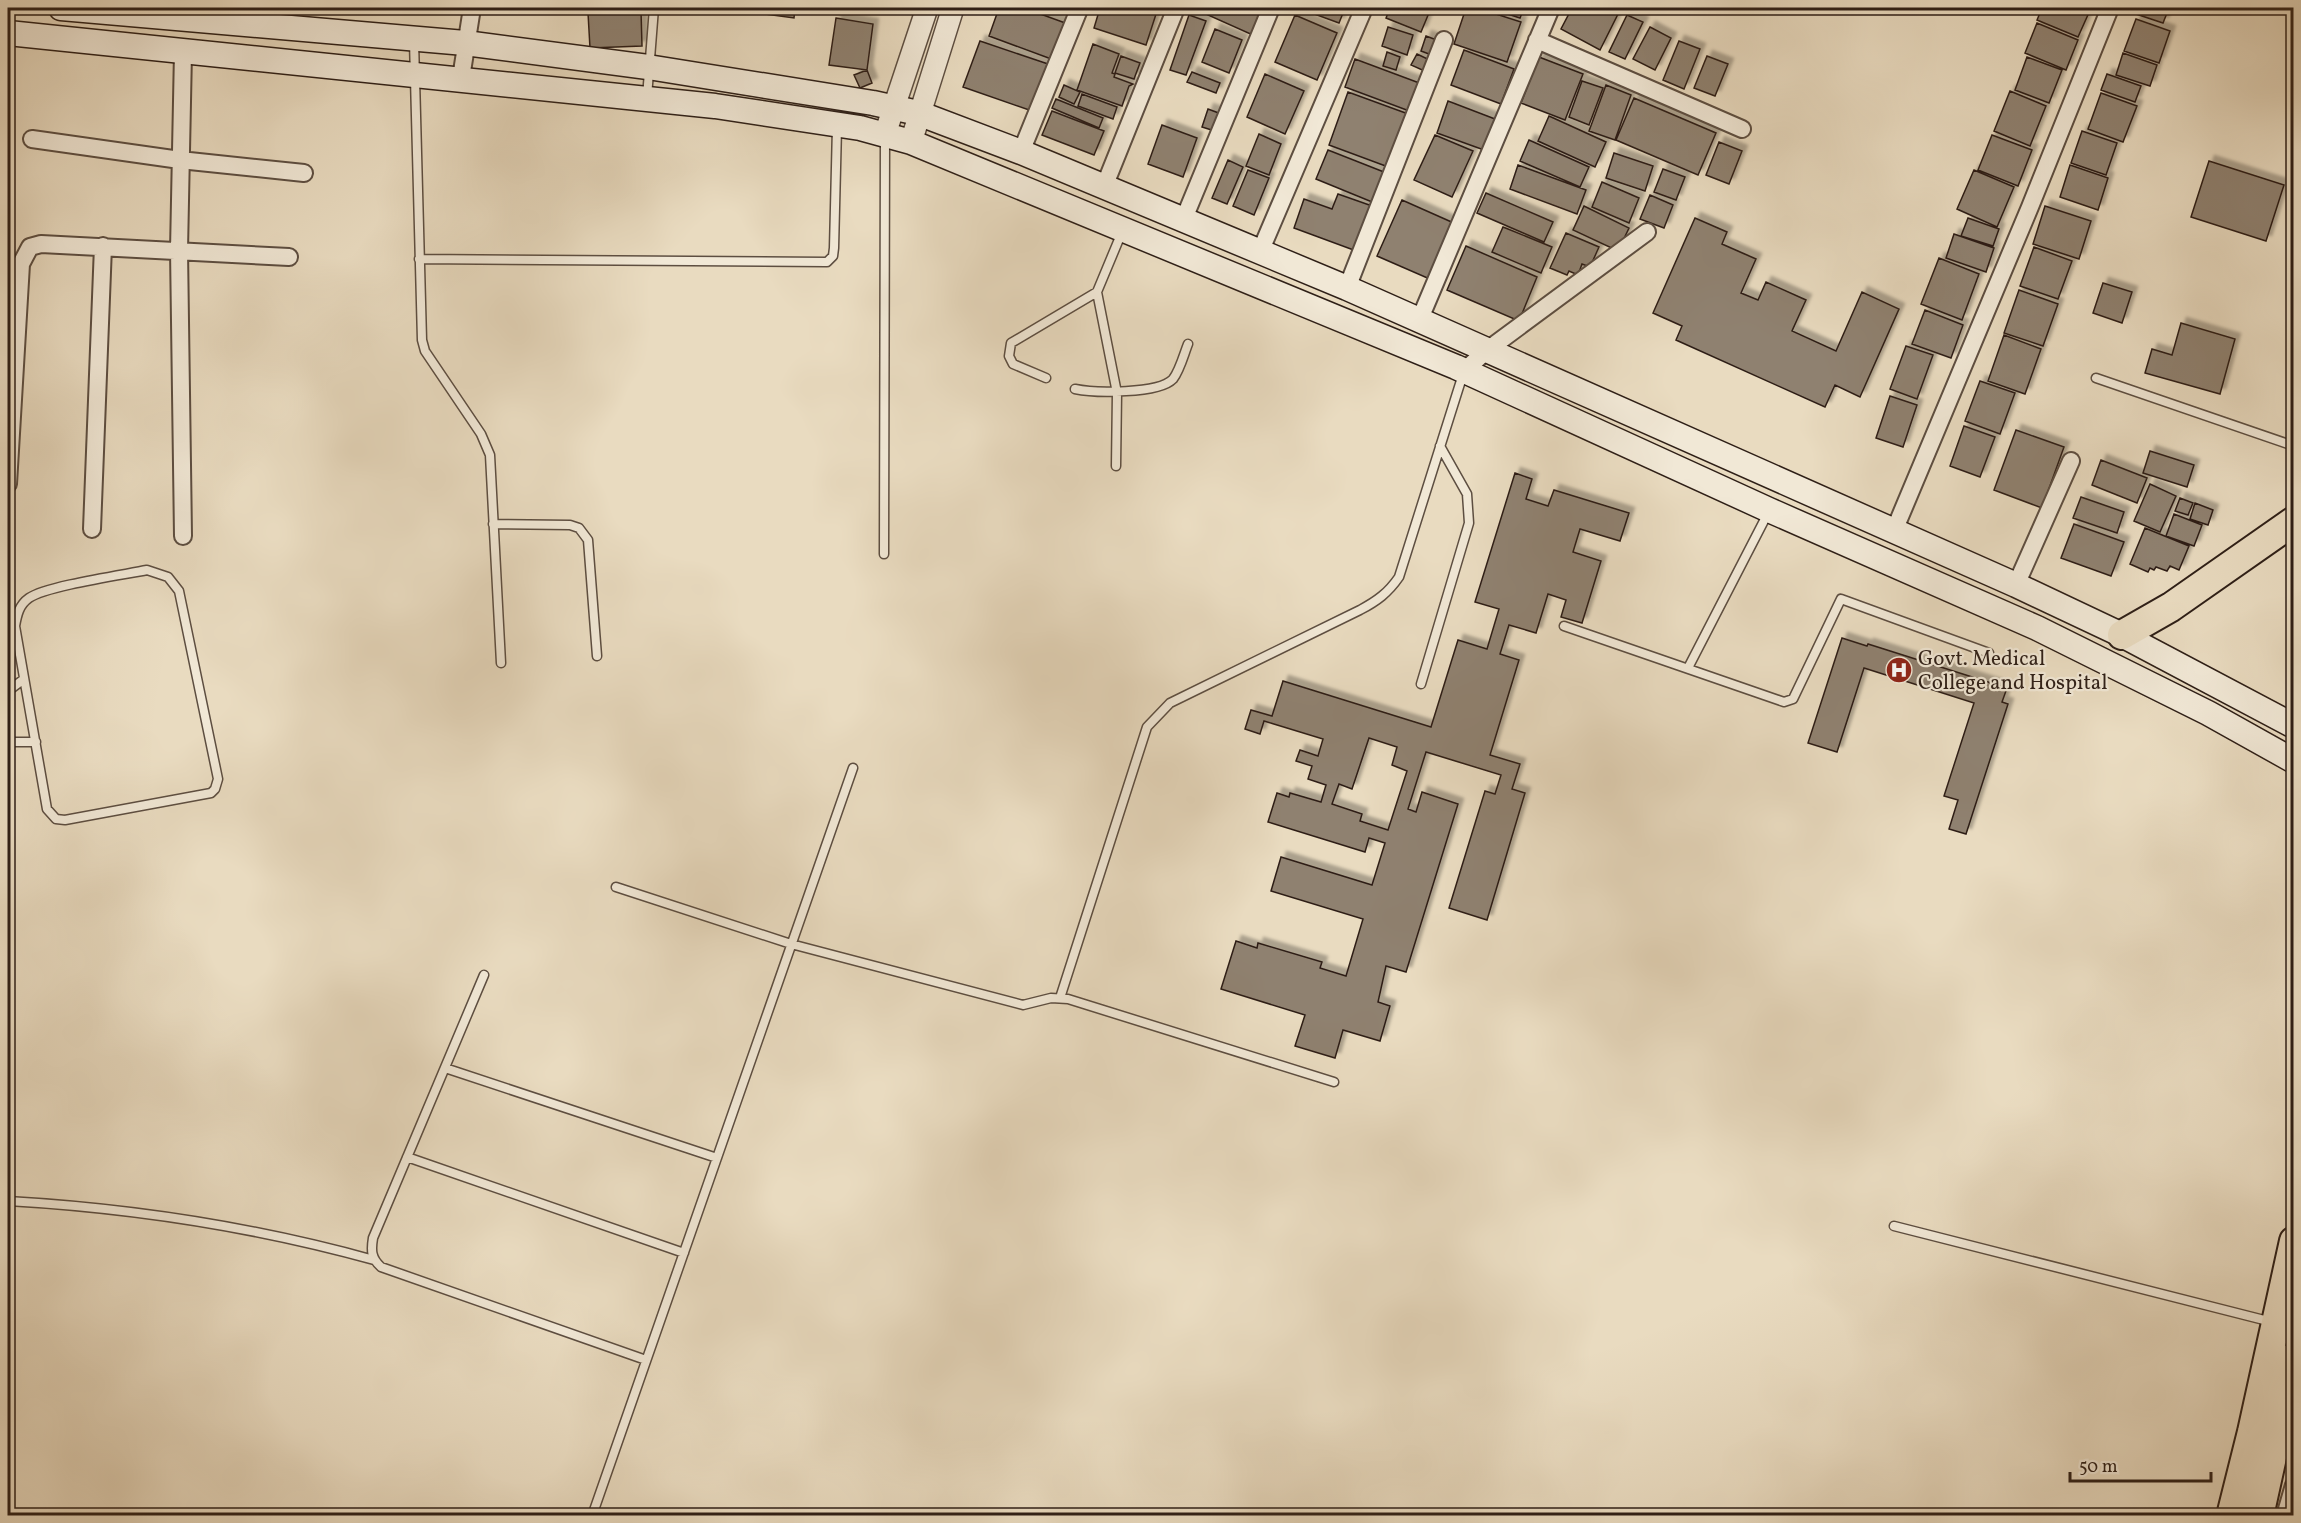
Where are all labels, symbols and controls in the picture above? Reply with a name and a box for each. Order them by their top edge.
place label: Govt. Medical College and Hospital [1918,645,2108,698]
hospital icon: Govt. Medical College and Hospital [1884,655,1914,685]
scale bar [2070,1445,2211,1483]
text: 50 m [2079,1455,2118,1480]

